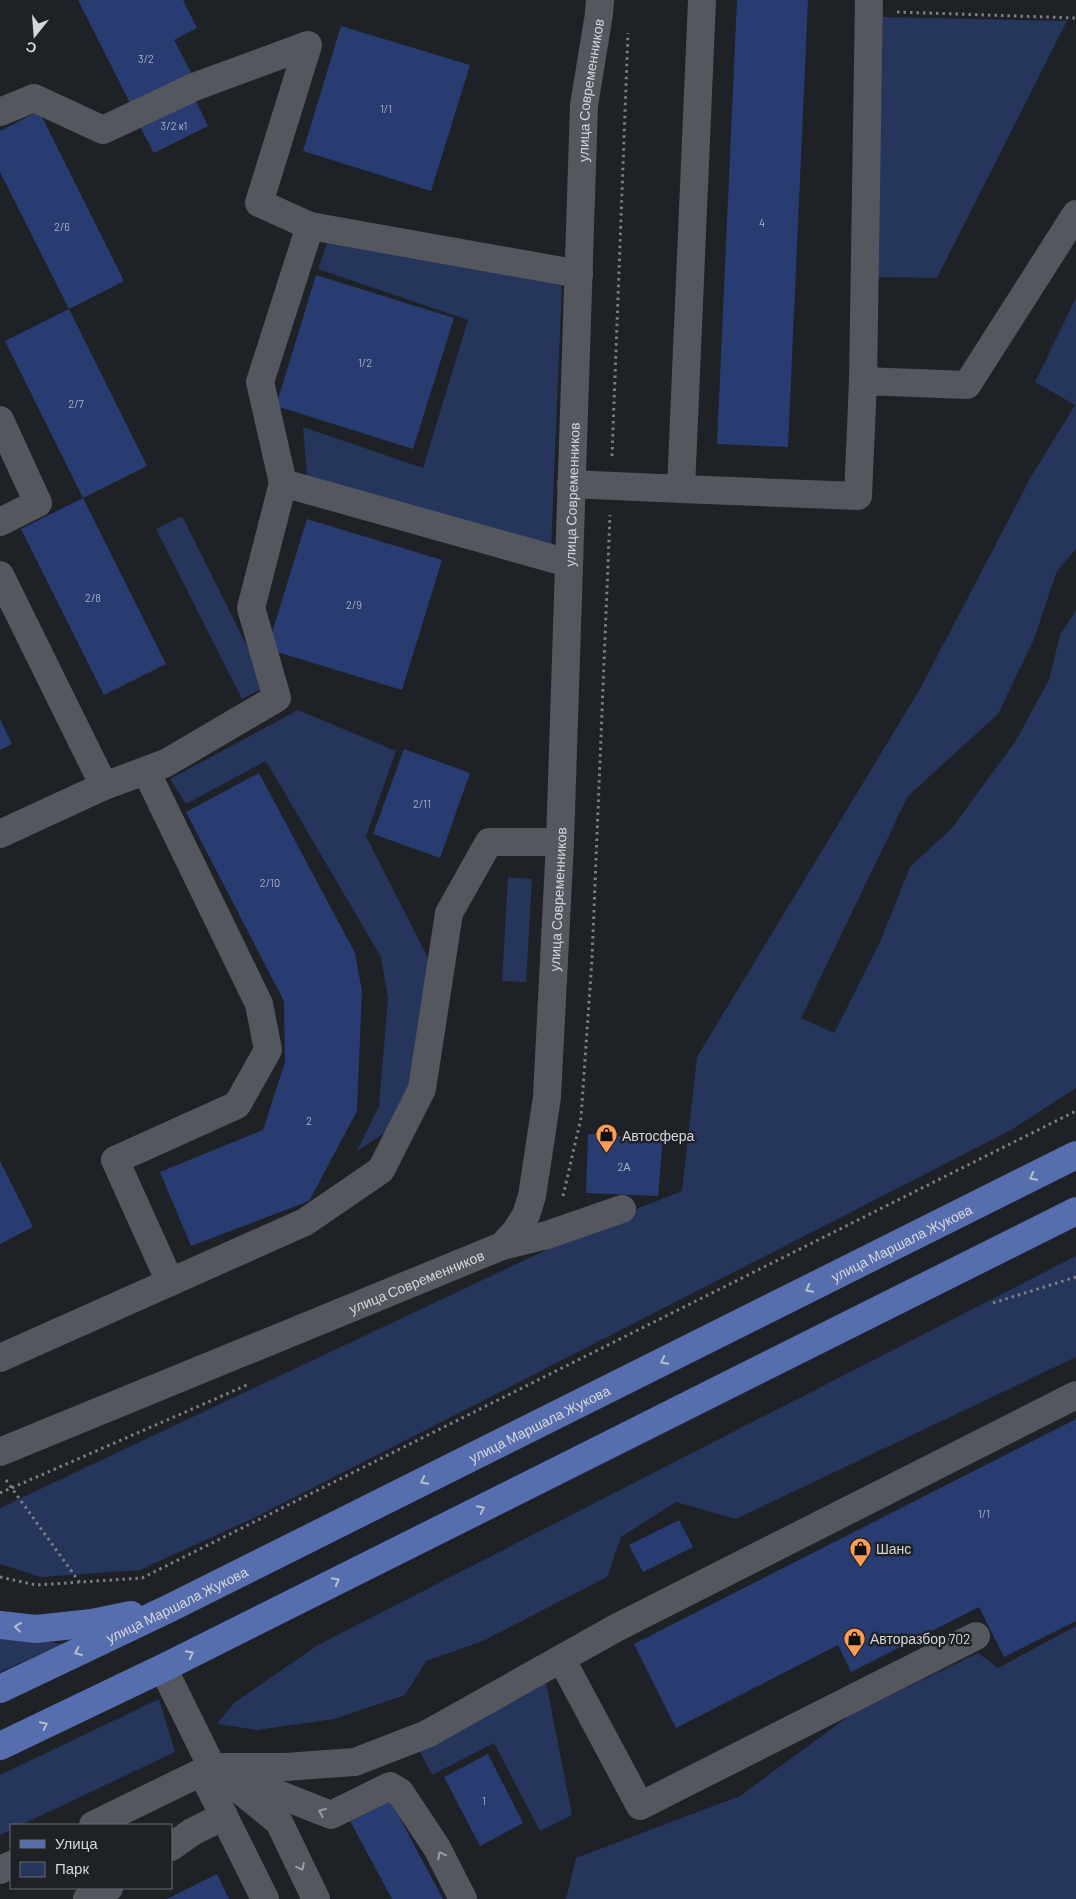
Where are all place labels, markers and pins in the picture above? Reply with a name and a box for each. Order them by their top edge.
shop icon: Автосфера [594,1123,618,1154]
place label: Автосфера [622,1127,695,1144]
shop icon: Шанс [848,1536,872,1567]
place label: Шанс [876,1540,911,1557]
shop icon: Авторазбор 702 [842,1626,866,1657]
place label: Авторазбор 702 [870,1630,971,1647]

